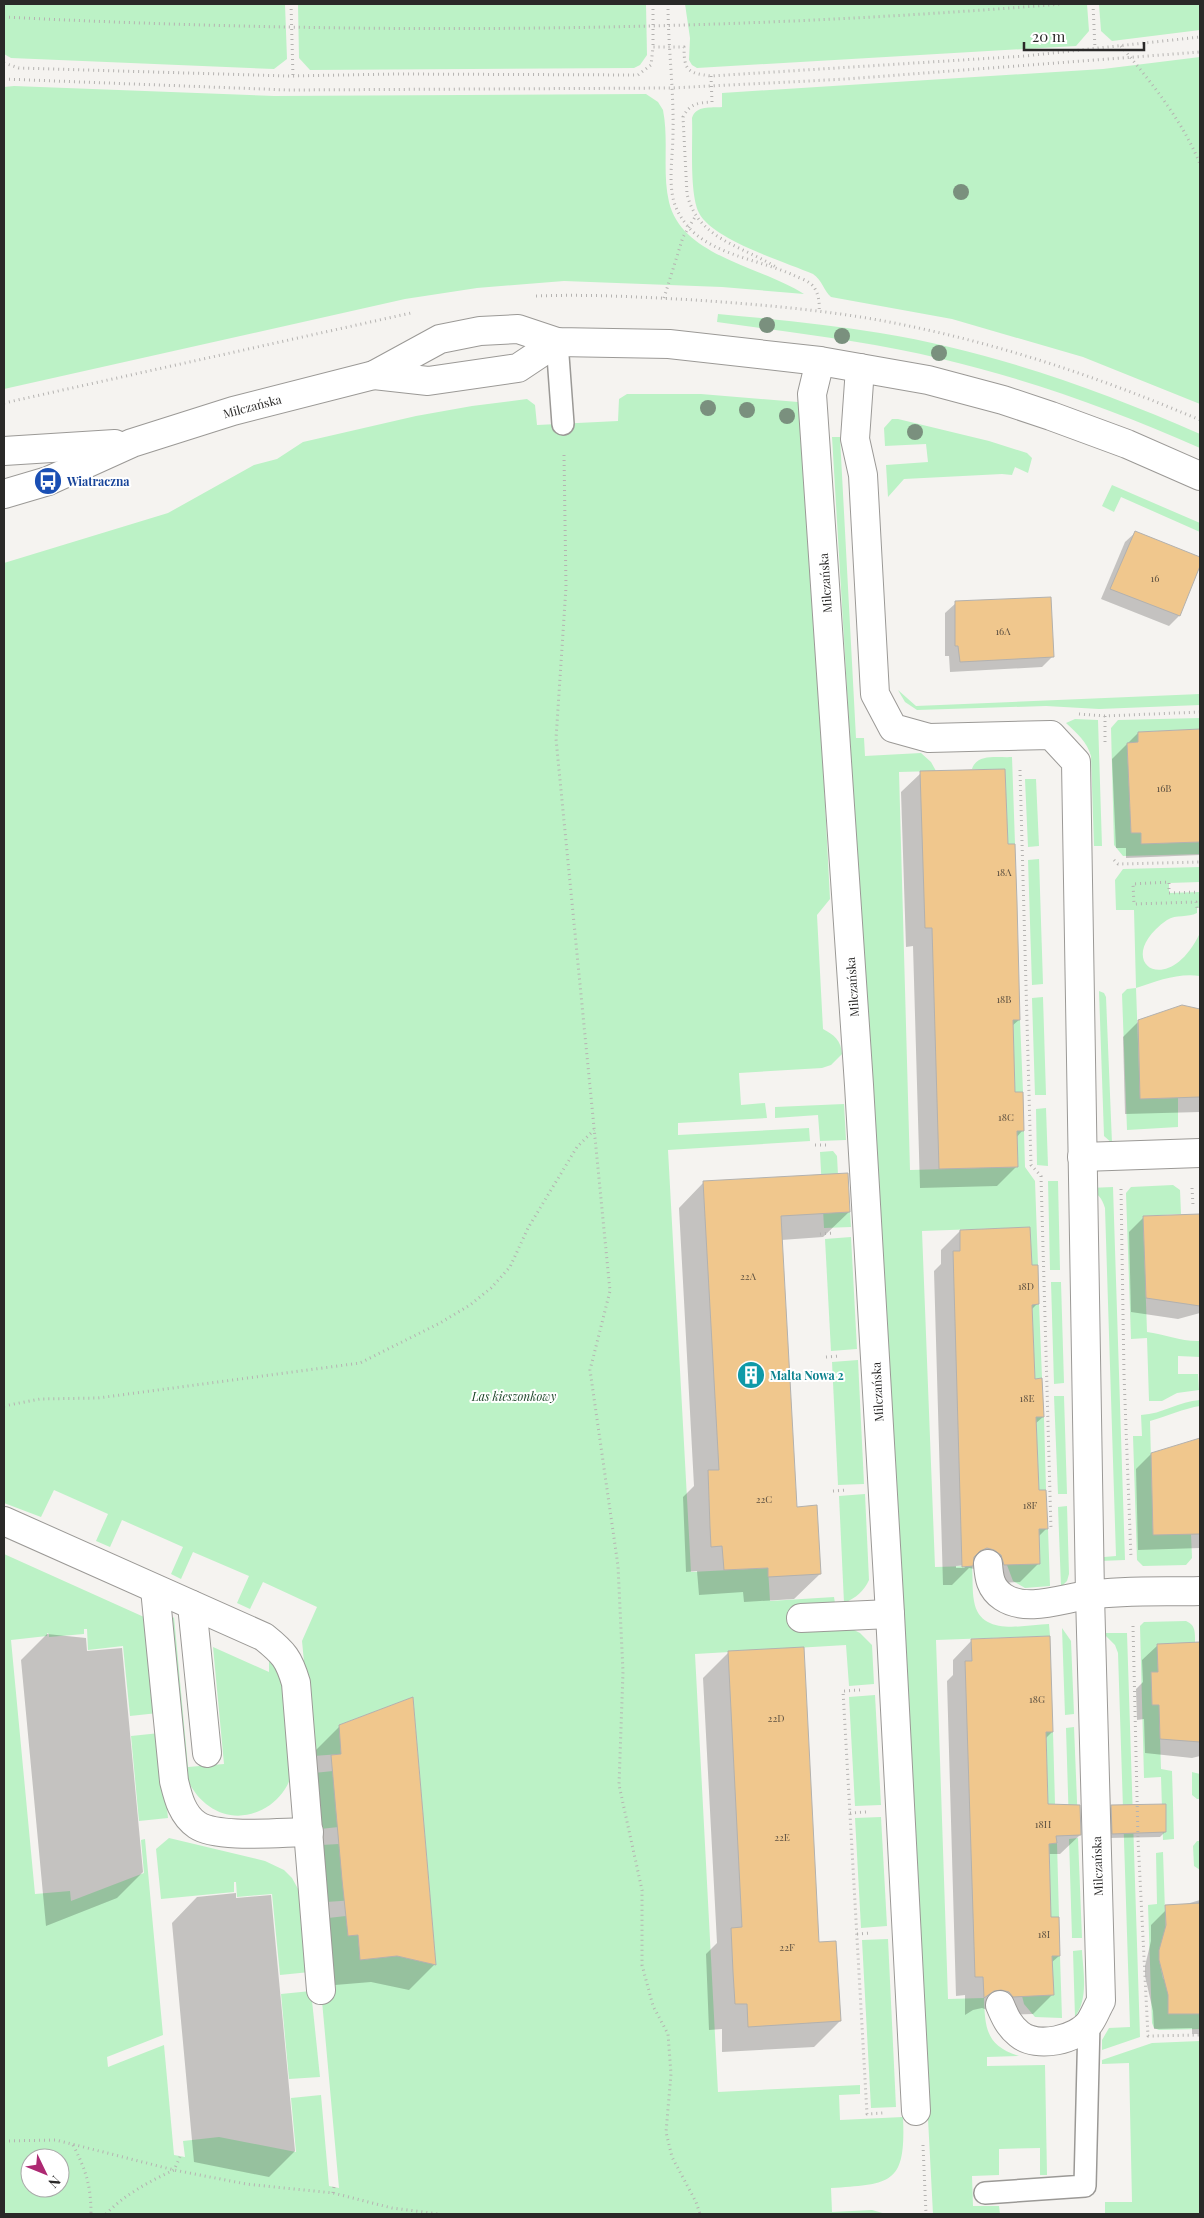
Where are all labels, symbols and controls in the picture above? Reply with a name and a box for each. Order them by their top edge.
scale bar [1024,20,1144,52]
text: 20 m [1032,26,1066,46]
street label: Milczańska [221,391,283,421]
bus stop icon: Wiatraczna [33,466,63,496]
place label: Wiatraczna [66,473,130,489]
street label: Milczańska [815,553,835,613]
house number: 16 [1151,571,1159,585]
house number: 16A [995,624,1011,638]
house number: 16B [1156,781,1172,795]
house number: 18A [996,865,1012,879]
street label: Milczańska [842,957,862,1017]
house number: 18B [996,992,1012,1006]
house number: 18C [998,1110,1014,1124]
house number: 22A [740,1269,757,1283]
house number: 18D [1018,1279,1034,1293]
building icon: Malta Nowa 2 [736,1360,766,1390]
street label: Milczańska [867,1362,887,1422]
place label: Malta Nowa 2 [770,1367,844,1383]
park label: Las kieszonkowy [471,1388,557,1404]
house number: 18E [1020,1391,1035,1405]
house number: 22C [756,1492,772,1506]
house number: 18F [1023,1498,1038,1512]
house number: 18G [1029,1692,1045,1706]
house number: 22D [768,1711,784,1725]
house number: 18H [1035,1817,1052,1831]
house number: 22E [774,1830,790,1844]
street label: Milczańska [1088,1836,1106,1896]
house number: 18I [1038,1927,1050,1941]
house number: 22F [779,1940,795,1954]
north arrow [20,2148,70,2198]
text: N [44,2172,65,2192]

